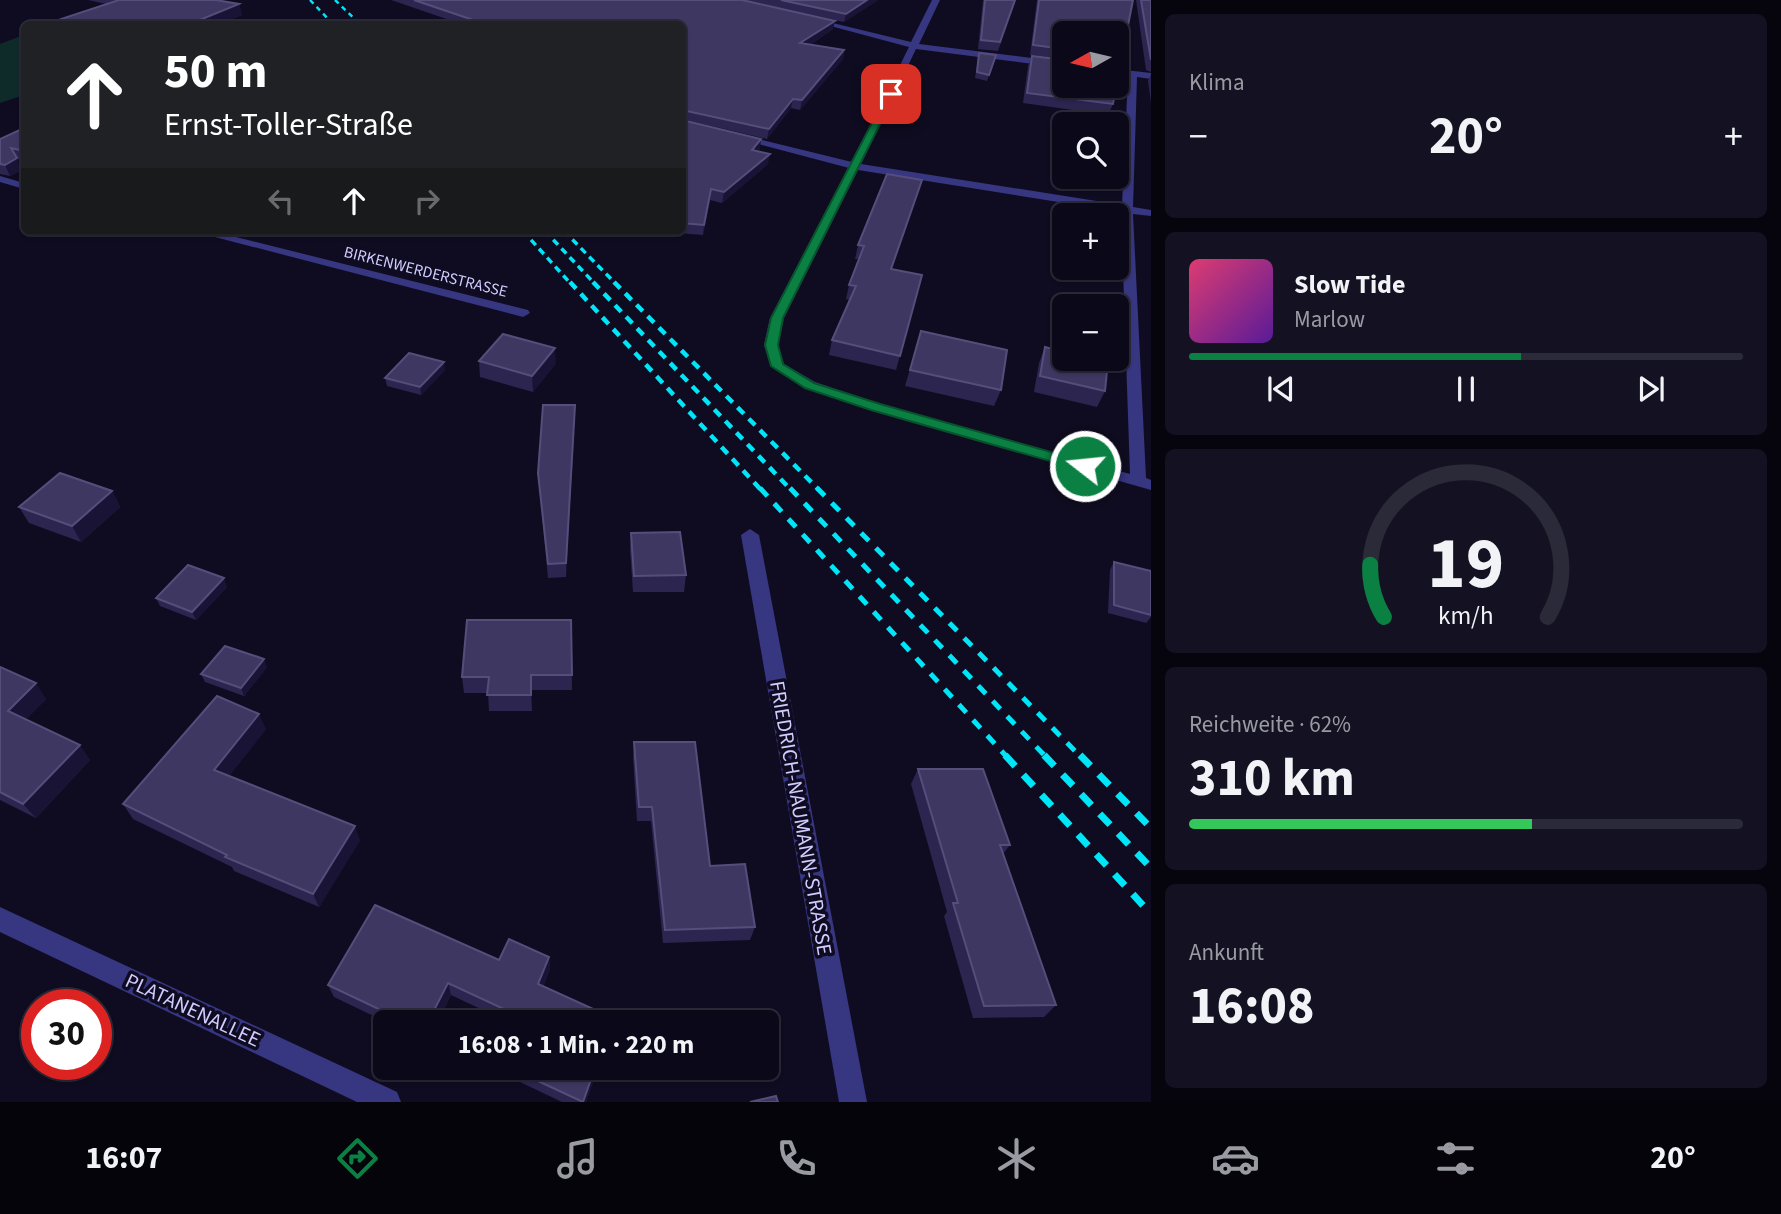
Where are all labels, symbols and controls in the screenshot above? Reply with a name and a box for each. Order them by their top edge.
north arrow [1052,21,1129,98]
map controls [1052,21,1129,371]
text: 50 m [164,37,268,107]
icon: ahead [49,49,140,140]
pin [861,64,921,124]
text: Klima [1189,66,1245,99]
icon: arrive [872,75,910,113]
text: 20° [1429,100,1503,174]
text: Ernst-Toller-Straße [164,102,413,148]
text: − [1189,110,1208,164]
text: + [1724,110,1743,164]
button: search [1052,112,1129,189]
icon: left [262,182,300,220]
icon: ahead [335,182,373,220]
icon: right [408,182,446,220]
button: + [1052,203,1129,280]
street label: BIRKENWERDERSTRASSE [342,241,510,303]
text: Slow Tide [1294,266,1405,303]
button: − [1052,294,1129,371]
text: Marlow [1294,303,1365,336]
icon: previous [1262,370,1300,408]
icon: pause [1447,370,1485,408]
icon: next [1632,370,1670,408]
position arrow [1048,429,1122,503]
text: 19 [1428,512,1504,616]
text: km/h [1438,598,1494,634]
street label: FRIEDRICH-NAUMANN-STRASSE [762,678,840,958]
text: Reichweite · 62% [1189,708,1351,741]
text: 310 km [1189,742,1355,816]
text: Ankunft [1189,936,1264,969]
street label: PLATANENALLEE [120,965,266,1055]
text: 16:08 [1189,970,1314,1044]
speed limit sign: 30 [21,989,112,1080]
text: 16:08 · 1 Min. · 220 m [458,1026,694,1063]
icon: directions [333,1134,382,1183]
icon: music [553,1134,602,1183]
icon: phone [772,1134,821,1183]
icon: climate [992,1134,1041,1183]
icon: car [1211,1134,1260,1183]
icon: filters [1431,1134,1480,1183]
text: 16:07 [85,1135,162,1181]
text: 20° [1650,1135,1696,1181]

